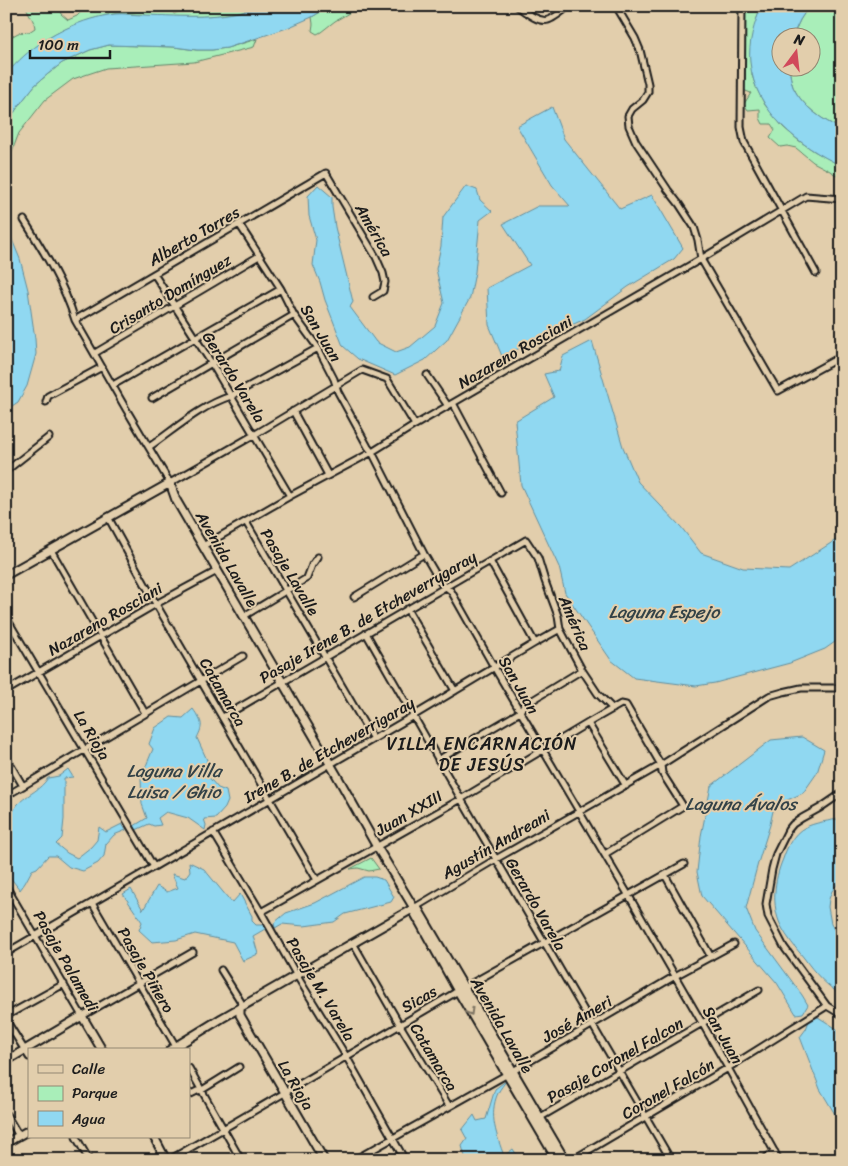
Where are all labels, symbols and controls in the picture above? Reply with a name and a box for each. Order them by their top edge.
text: N [790,26,807,53]
scale bar [30,28,110,60]
north arrow [770,28,820,78]
text: 100 m [38,32,79,58]
street label: América [346,197,402,263]
street label: Alberto Torres [142,198,246,274]
street label: Crisanto Domínguez [103,246,237,342]
street label: San Juan [292,298,350,368]
street label: Nazareno Rosciani [452,307,578,397]
street label: Gerardo Varela [194,325,274,429]
street label: Avenida Lavalle [187,504,267,613]
street label: Pasaje Lavalle [252,523,328,622]
street label: Pasaje Irene B. de Etcheverrygaray [254,542,483,691]
street label: Nazareno Rosciani [42,574,168,664]
street label: América [550,590,600,656]
water label: Laguna Espejo [609,596,721,628]
street label: San Juan [491,650,548,720]
street label: Catamarca [191,652,255,732]
street label: Irene B. de Etcheverrigaray [237,689,421,812]
street label: La Rioja [65,704,119,766]
district label: VILLA ENCARNACIÓN DE JESÚS [386,728,578,781]
water label: Laguna Villa Luisa / Ghio [127,755,223,808]
street label: Juan XXIII [369,782,448,845]
water label: Laguna Ávalos [685,788,798,820]
street label: Agustín Andreani [435,801,556,887]
street label: Gerardo Varela [498,852,574,956]
street label: Pasaje Palamedi [25,905,107,1018]
street label: Pasaje Piñero [110,921,183,1019]
street label: Pasaje M. Varela [278,931,364,1047]
street label: Avenida Lavalle [462,970,542,1079]
street label: Sicas [395,977,443,1021]
street label: José Ameri [535,987,618,1051]
street label: San Juan [695,1000,752,1070]
one-way arrow [464,1007,474,1016]
street label: Pasaje Coronel Falcon [541,1009,689,1111]
street label: Catamarca [402,1017,466,1097]
legend [28,1048,190,1138]
street label: Coronel Falcón [616,1050,721,1128]
street label: La Rioja [270,1054,322,1116]
text: Calle [72,1056,105,1082]
text: Parque [72,1080,117,1106]
text: Agua [71,1106,105,1132]

